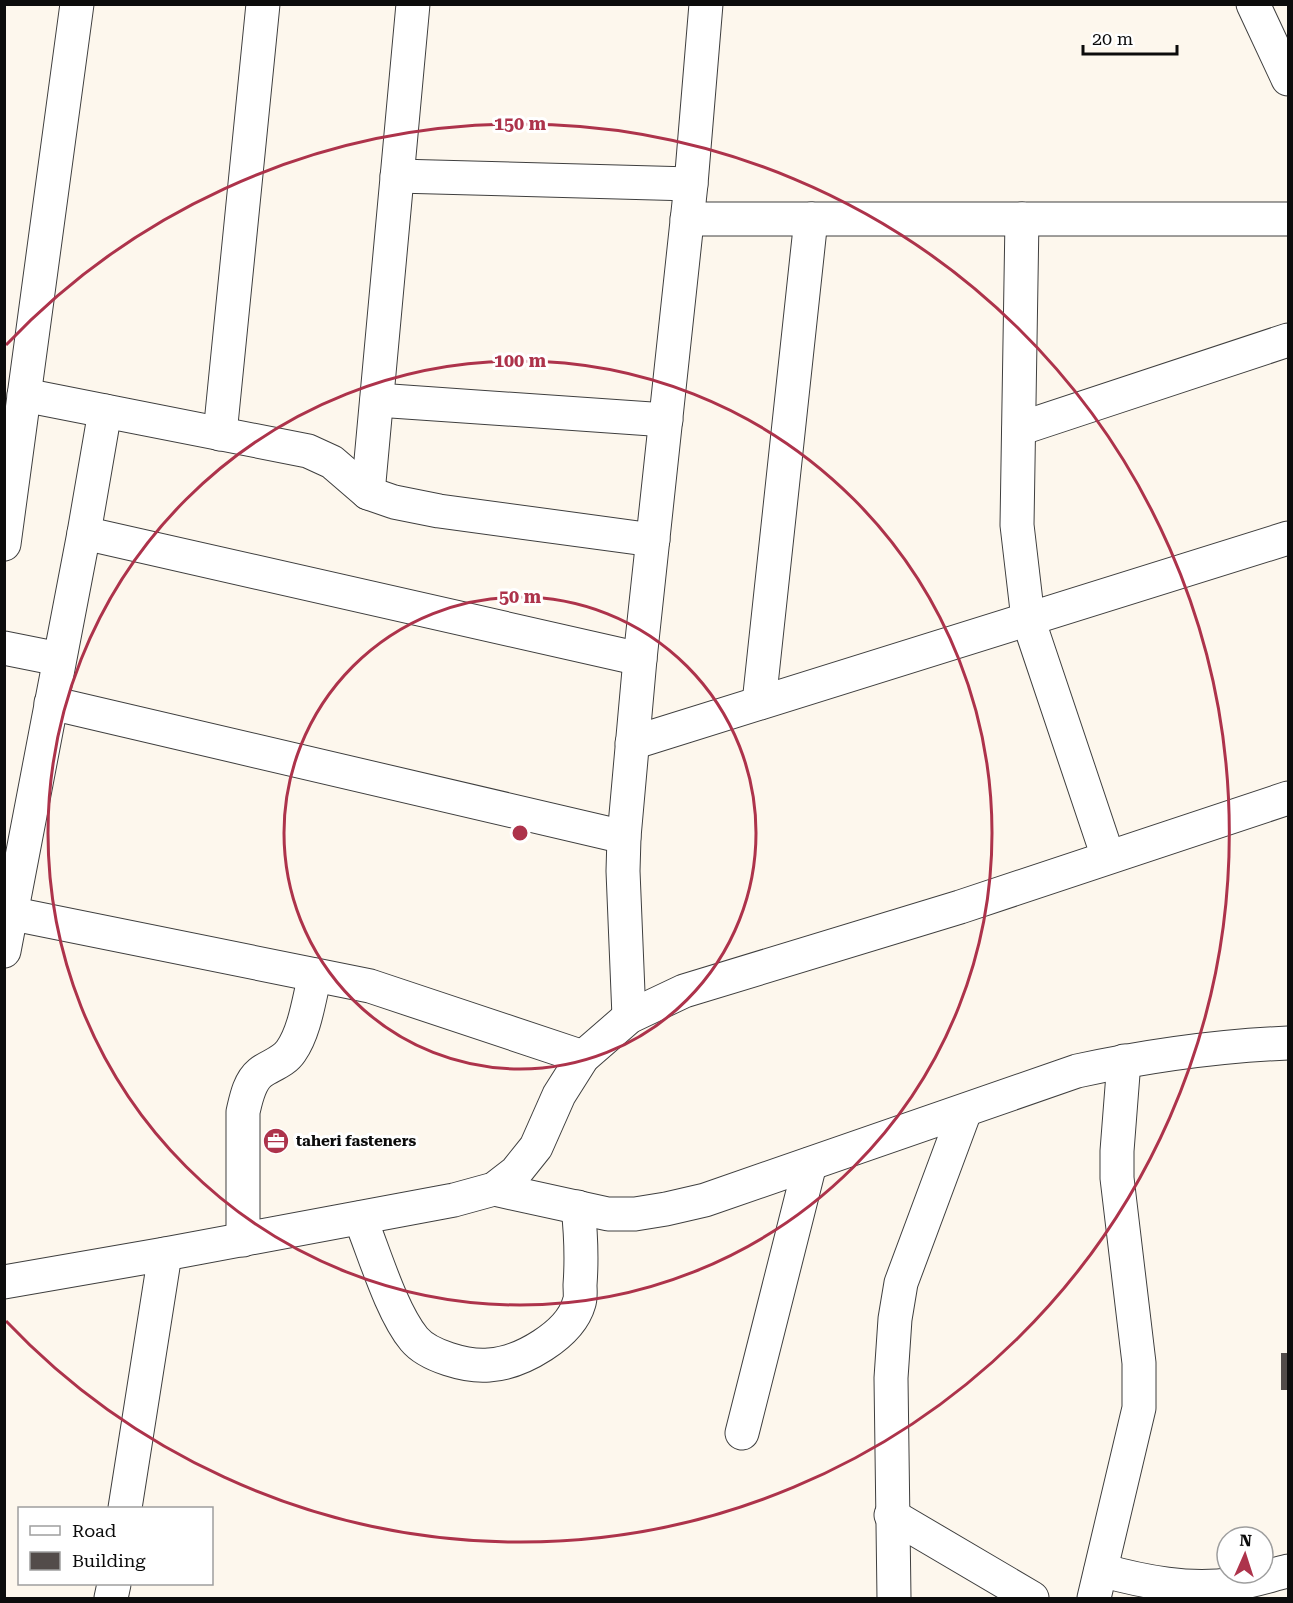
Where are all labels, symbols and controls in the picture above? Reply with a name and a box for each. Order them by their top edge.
scale bar [1083,18,1178,56]
text: 20 m [1092,28,1133,49]
text: 150 m [494,113,547,134]
text: 100 m [494,350,547,371]
text: 50 m [499,586,542,607]
centre of rings [510,823,530,843]
office icon: taheri fasteners [261,1126,291,1156]
place label: taheri fasteners [296,1132,416,1150]
legend [18,1507,213,1585]
text: Road [72,1520,117,1541]
north arrow [1215,1525,1275,1585]
text: N [1239,1531,1252,1550]
text: Building [72,1550,146,1571]

